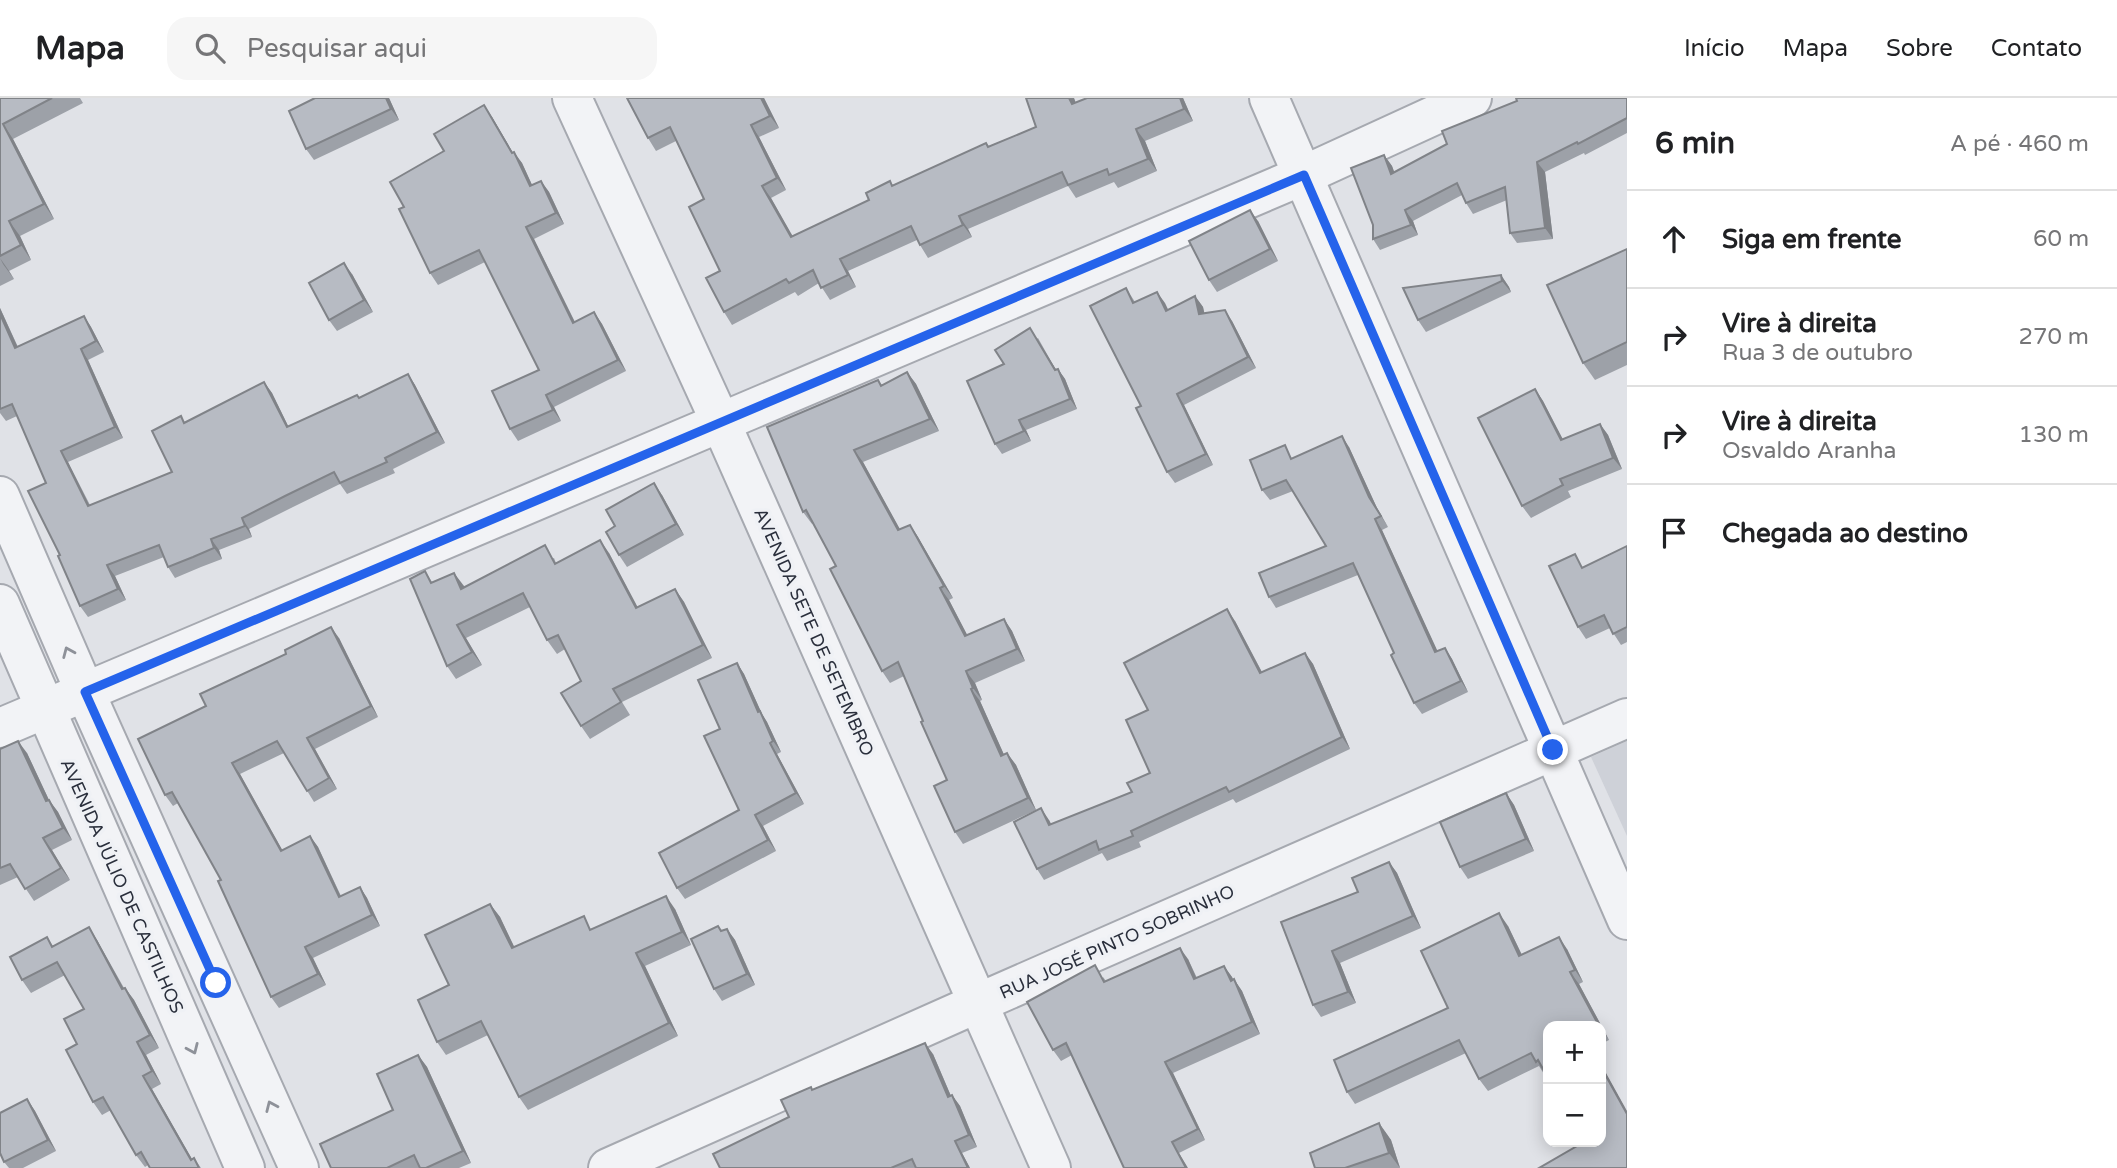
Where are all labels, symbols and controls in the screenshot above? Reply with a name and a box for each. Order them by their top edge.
search box [167,17,657,80]
text: Mapa [35,29,125,68]
icon: search [191,29,229,67]
text: Pesquisar aqui [247,33,427,64]
text: Início [1684,34,1745,63]
text: Mapa [1783,34,1848,63]
text: Sobre [1886,34,1953,63]
text: Contato [1991,34,2082,63]
text: 6 min [1655,125,1735,162]
text: A pé · 460 m [1950,130,2089,158]
icon: ahead [1655,220,1693,258]
text: Siga em frente [1722,224,1902,255]
text: 60 m [2033,225,2089,253]
text: Vire à direita [1722,308,1877,339]
icon: right [1655,318,1693,356]
text: 270 m [2019,323,2089,351]
text: Rua 3 de outubro [1722,339,1913,367]
text: Vire à direita [1722,406,1877,437]
icon: right [1655,416,1693,454]
text: 130 m [2019,421,2089,449]
text: Osvaldo Aranha [1722,437,1896,465]
street label: AVENIDA SETE DE SETEMBRO [749,505,879,759]
icon: arrive [1655,514,1693,552]
text: Chegada ao destino [1722,518,1968,549]
one-way arrow [62,647,76,660]
route end [1537,734,1568,765]
street label: AVENIDA JÚLIO DE CASTILHOS [56,755,188,1017]
street label: RUA JOSÉ PINTO SOBRINHO [996,880,1238,1004]
route start [200,967,231,998]
map controls [1543,1021,1606,1147]
button: + [1543,1021,1606,1084]
one-way arrow [185,1041,199,1054]
button: − [1543,1084,1606,1147]
one-way arrow [265,1101,279,1113]

